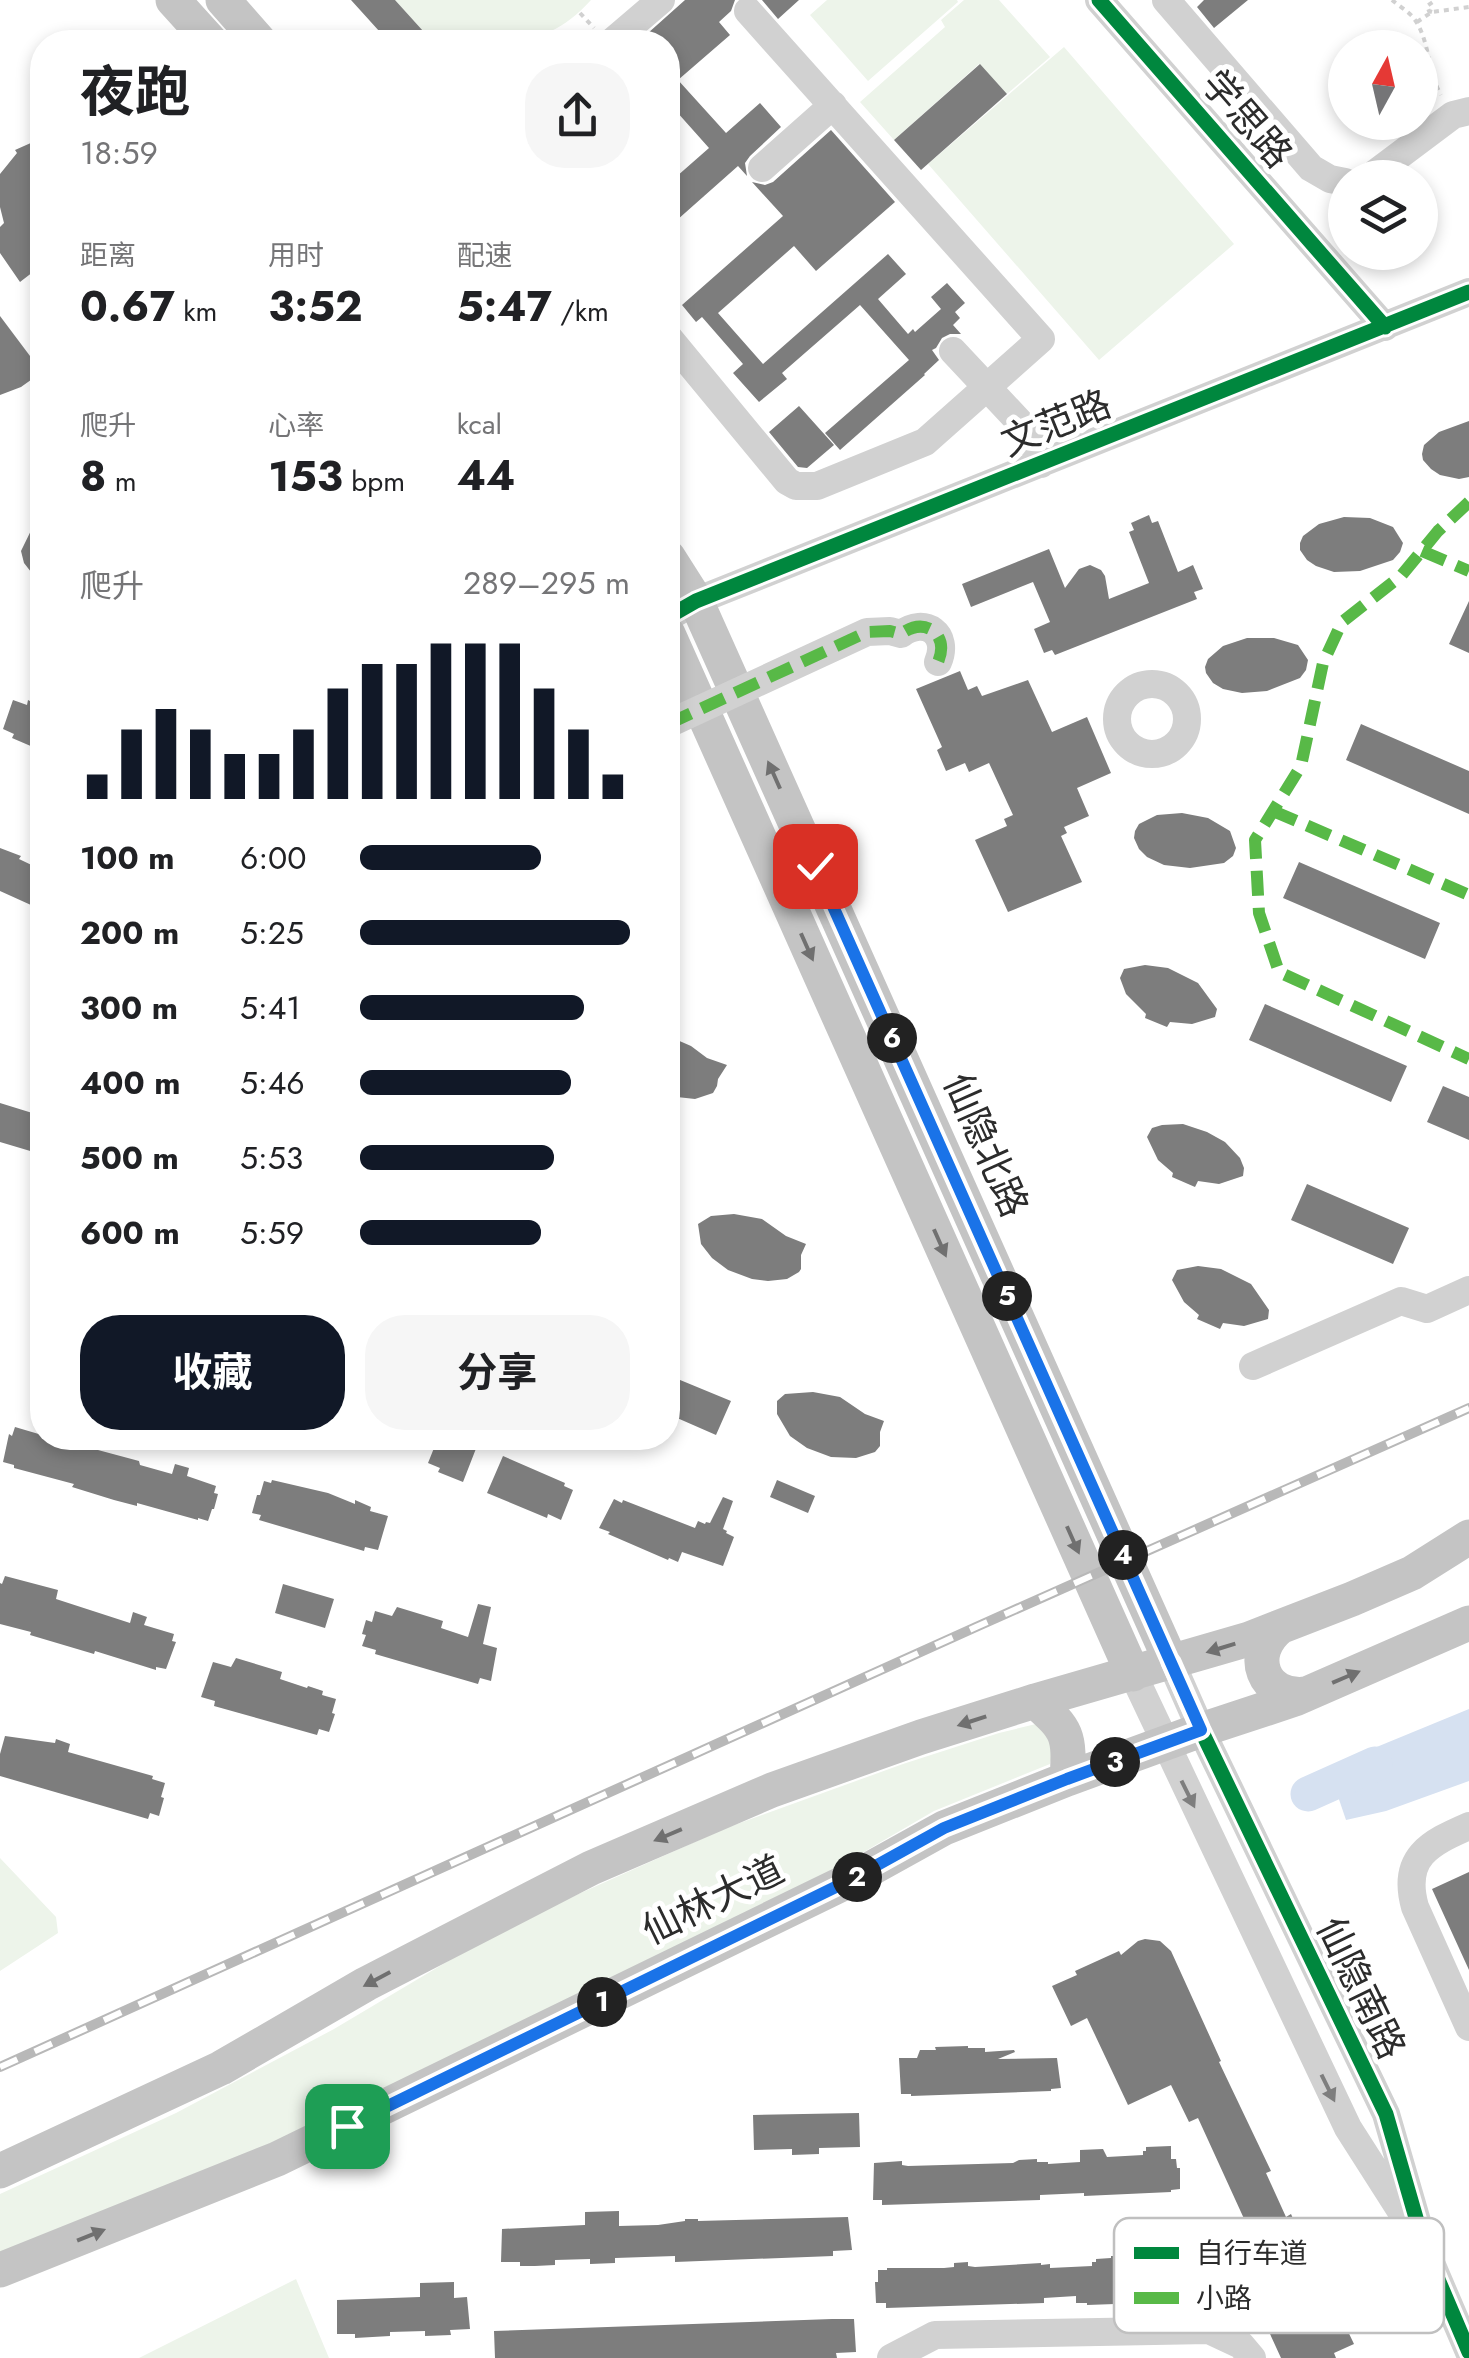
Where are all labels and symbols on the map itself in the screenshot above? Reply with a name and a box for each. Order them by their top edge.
north arrow [1328,30,1438,140]
street label: 学思路 [1189,58,1306,180]
street label: 文范路 [993,376,1119,469]
one-way arrow [766,760,782,790]
pin [773,824,858,909]
one-way arrow [799,933,816,962]
pin: 6 [867,1013,917,1063]
street label: 仙隐北路 [930,1064,1042,1225]
one-way arrow [932,1228,948,1258]
pin: 5 [982,1271,1032,1321]
one-way arrow [1065,1525,1081,1555]
pin: 4 [1098,1530,1148,1580]
one-way arrow [1205,1641,1236,1656]
one-way arrow [1331,1669,1361,1685]
one-way arrow [956,1714,987,1729]
pin: 3 [1090,1737,1140,1787]
one-way arrow [1180,1780,1197,1809]
one-way arrow [653,1827,683,1843]
street label: 仙林大道 [632,1842,793,1958]
pin: 2 [832,1852,882,1902]
street label: 仙隐南路 [1303,1907,1419,2068]
one-way arrow [362,1970,391,1987]
pin: 1 [577,1977,627,2027]
one-way arrow [1320,2073,1337,2102]
pin [305,2084,390,2169]
legend [1114,2218,1444,2333]
one-way arrow [76,2226,106,2242]
text: 自行车道 [1196,2233,1308,2274]
text: 小路 [1196,2278,1252,2319]

